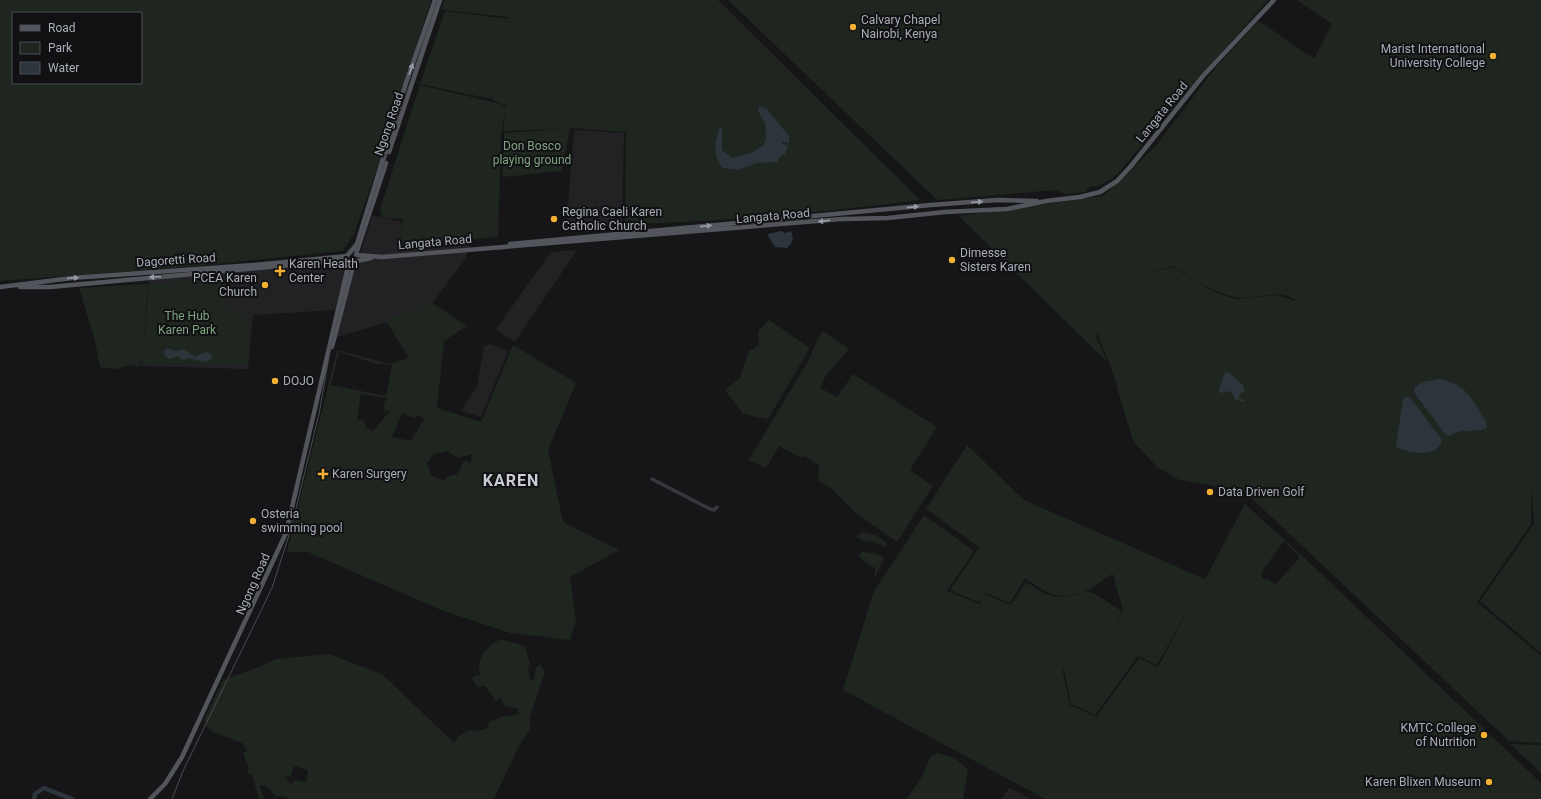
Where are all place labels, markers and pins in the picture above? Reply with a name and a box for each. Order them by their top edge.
place label: Calvary Chapel Nairobi, Kenya [861,13,940,41]
marker: Calvary Chapel Nairobi, Kenya [848,22,858,32]
place label: Marist International University College [1381,42,1485,70]
marker: Marist International University College [1488,51,1498,61]
place label: Regina Caeli Karen Catholic Church [562,205,662,233]
marker: Regina Caeli Karen Catholic Church [549,214,559,224]
place label: Dimesse Sisters Karen [960,246,1031,274]
marker: Dimesse Sisters Karen [947,255,957,265]
place label: Karen Health Center [289,257,358,285]
marker: Karen Health Center [274,265,286,277]
place label: PCEA Karen Church [193,271,257,299]
marker: PCEA Karen Church [260,280,270,290]
place label: DOJO [283,374,314,388]
marker: DOJO [270,376,280,386]
place label: Karen Surgery [332,467,407,481]
marker: Karen Surgery [317,468,329,480]
place label: Data Driven Golf [1218,485,1305,499]
marker: Data Driven Golf [1205,487,1215,497]
place label: Osteria swimming pool [261,507,343,535]
marker: Osteria swimming pool [248,516,258,526]
place label: KMTC College of Nutrition [1400,721,1476,749]
marker: KMTC College of Nutrition [1479,730,1489,740]
place label: Karen Blixen Museum [1365,775,1481,789]
marker: Karen Blixen Museum [1484,777,1494,787]

